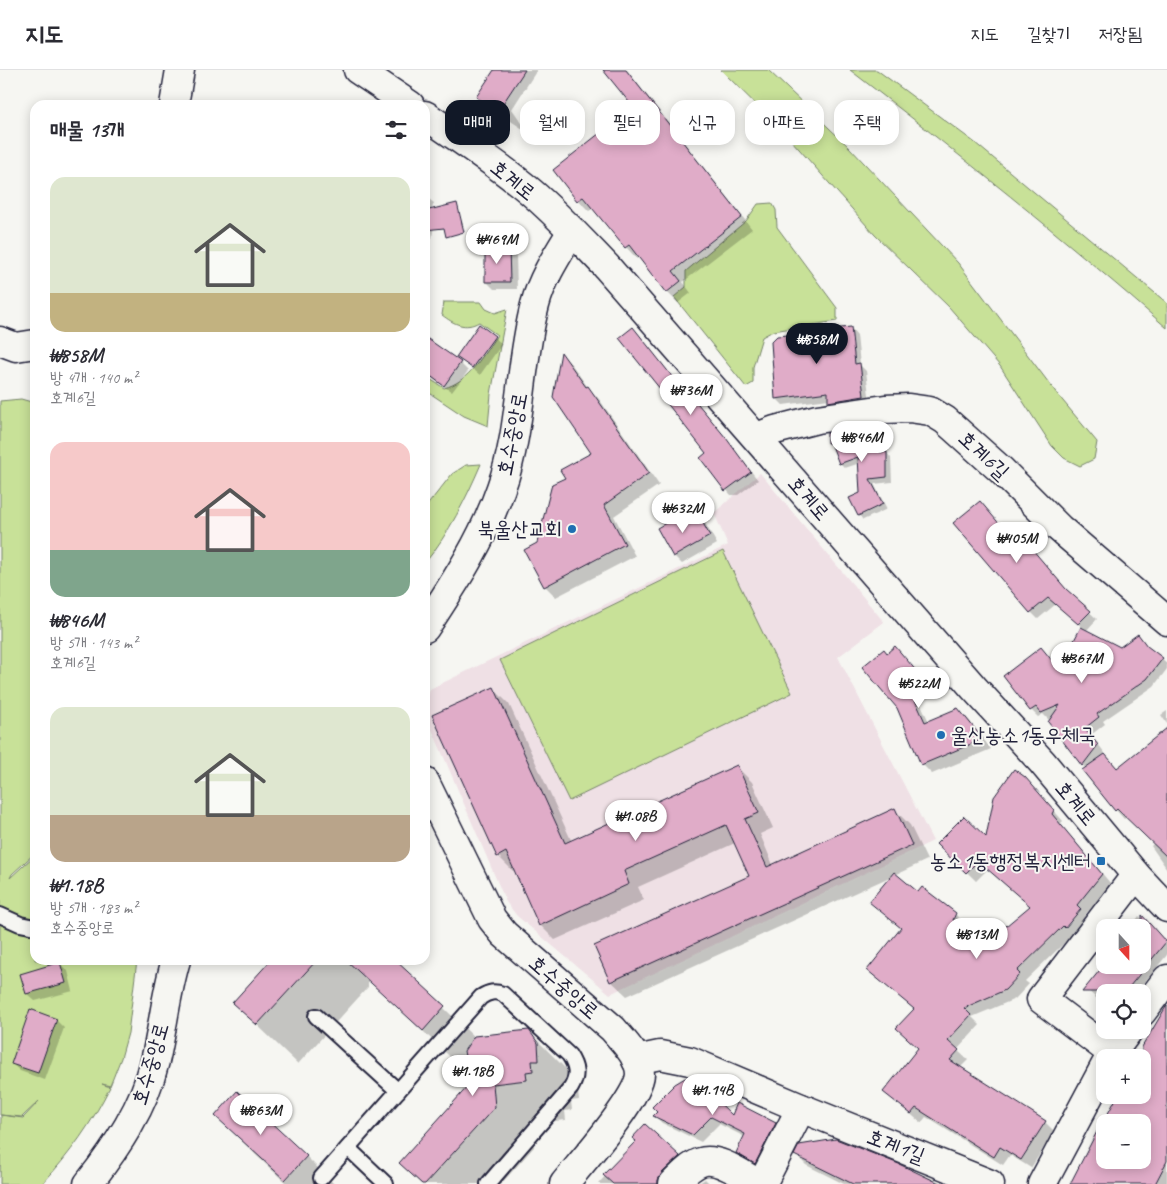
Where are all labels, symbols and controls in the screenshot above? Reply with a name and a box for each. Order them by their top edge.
text: 지도 [25,19,64,49]
text: 지도 [970,23,999,45]
text: 길찾기 [1027,23,1071,45]
text: 저장됨 [1099,23,1142,45]
chip: 매매 [445,100,510,145]
chip: 월세 [520,100,585,145]
chip: 필터 [595,100,660,145]
chip: 신규 [670,100,735,145]
chip: 아파트 [745,100,824,145]
chip: 주택 [834,100,899,145]
icon: filters [382,116,410,144]
text: 매물 13개 [50,117,125,143]
street label: 호계로 [485,154,541,206]
icon: home [185,210,275,300]
pin: ₩469M [462,222,532,265]
text: ₩469M [477,229,517,249]
pin: ₩858M [782,322,852,365]
text: ₩858M [797,329,837,349]
text: ₩858M [50,342,103,368]
text: 방 4개 · 140 m² [50,368,137,388]
pin: ₩736M [656,374,726,416]
text: ₩736M [671,380,711,400]
text: 호계6길 [50,388,96,408]
street label: 호수중앙로 [491,390,533,478]
pin: ₩846M [827,420,897,463]
street label: 호계6길 [953,425,1015,485]
text: ₩846M [842,427,882,447]
street label: 호계로 [783,470,835,526]
icon: home [185,475,275,565]
pin: ₩632M [648,492,718,534]
text: ₩632M [663,498,703,518]
place label: 북울산교회 [478,516,562,542]
pin: ₩405M [982,522,1052,564]
marker: 북울산교회 [566,523,578,535]
text: ₩405M [997,528,1037,548]
text: ₩846M [50,607,104,633]
text: 방 5개 · 143 m² [50,633,137,653]
pin: ₩367M [1047,642,1117,684]
text: ₩367M [1062,648,1102,668]
text: 호계6길 [50,653,96,673]
pin: ₩522M [884,666,954,709]
text: ₩522M [899,673,939,693]
place label: 울산농소1동우체국 [951,722,1096,748]
marker: 울산농소1동우체국 [935,729,947,741]
icon: home [185,740,275,830]
street label: 호계로 [1050,775,1102,831]
pin: ₩1.08B [595,800,677,842]
text: ₩1.08B [616,806,656,826]
place label: 농소1동행정복지센터 [929,848,1091,874]
marker: 농소1동행정복지센터 [1095,855,1107,867]
text: ₩1.18B [50,872,103,898]
text: 방 5개 · 183 m² [50,898,137,918]
text: 호수중앙로 [50,918,114,938]
pin: ₩813M [942,918,1012,960]
north arrow [1096,919,1151,974]
map controls [1096,919,1151,1169]
text: ₩813M [957,924,997,944]
street label: 호수중앙로 [524,949,604,1025]
button: locate [1096,984,1151,1039]
street label: 호수중앙로 [126,1020,174,1108]
button: + [1096,1049,1151,1104]
pin: ₩1.18B [432,1054,514,1097]
text: ₩1.18B [453,1061,493,1081]
pin: ₩1.14B [672,1074,754,1116]
text: ₩1.14B [693,1080,733,1100]
pin: ₩863M [226,1094,296,1136]
text: ₩863M [241,1100,281,1120]
button: − [1096,1114,1151,1169]
street label: 호계1길 [863,1123,929,1169]

